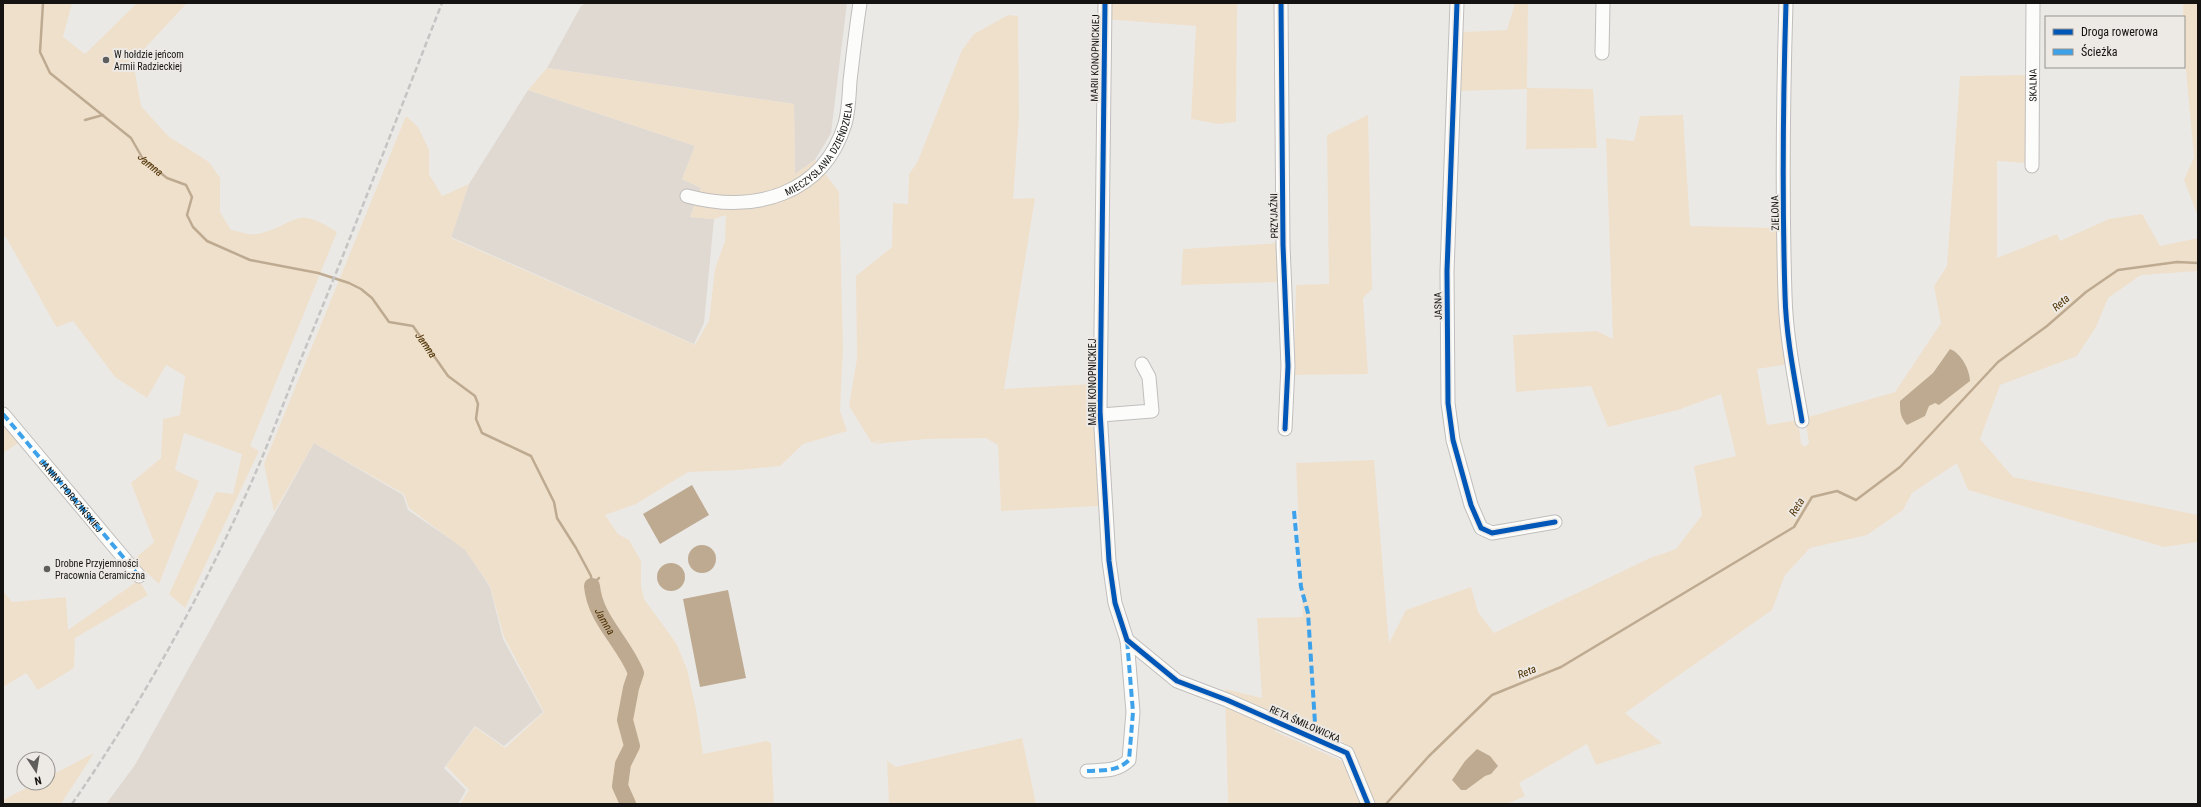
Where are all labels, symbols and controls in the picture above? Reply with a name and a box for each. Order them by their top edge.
street label: MARII KONOPNICKIEJ [1089,14,1101,102]
legend [2045,16,2185,68]
text: Droga rowerowa [2081,25,2158,39]
text: Ścieżka [2081,44,2118,59]
place label: W hołdzie jeńcom Armii Radzieckiej [114,49,184,72]
marker: W hołdzie jeńcom Armii Radzieckiej [101,55,111,65]
street label: SKALNA [2027,68,2038,102]
street label: MIECZYSŁAWA DZIEŃDZIELA [783,102,854,197]
water label: Jamna [135,152,166,179]
street label: PRZYJAŹNI [1267,193,1280,239]
street label: ZIELONA [1769,195,1781,231]
street label: JASNA [1432,292,1444,320]
water label: Reta [2050,292,2072,314]
water label: Jamna [413,330,440,360]
street label: MARII KONOPNICKIEJ [1087,338,1098,426]
street label: JANINY PORAZIŃSKIEJ [37,456,105,534]
water label: Reta [1787,496,1807,518]
place label: Drobne Przyjemności Pracownia Ceramiczna [55,558,145,581]
marker: Drobne Przyjemności Pracownia Ceramiczna [42,564,52,574]
water label: Jamna [592,606,618,637]
water label: Reta [1516,662,1538,682]
street label: RETA ŚMIŁOWICKA [1268,703,1343,745]
north arrow [16,751,56,791]
text: N [33,773,43,787]

